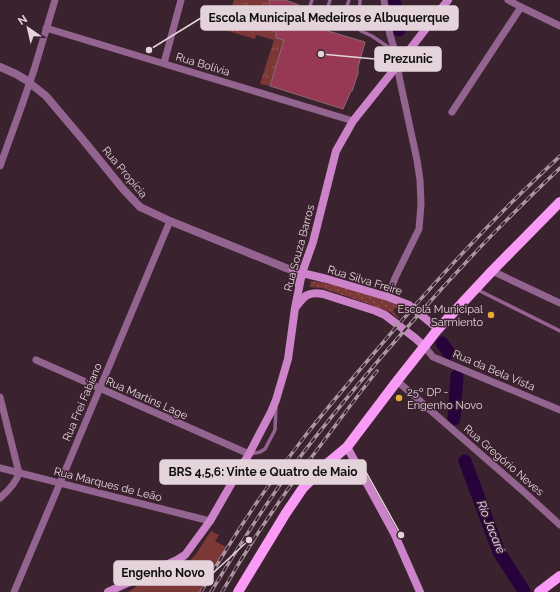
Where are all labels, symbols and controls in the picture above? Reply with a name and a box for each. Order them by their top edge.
callout: Escola Municipal Medeiros e Albuquerque [201,6,458,30]
north arrow [8,8,48,48]
text: Escola Municipal Medeiros e Albuquerque [208,11,450,25]
text: N [16,12,30,28]
callout: Prezunic [375,47,441,71]
street label: Rua Bolívia [174,50,232,79]
text: Prezunic [383,52,433,66]
street label: Rua Propícia [99,144,150,201]
street label: Rua Souza Barros [282,203,317,293]
street label: Rua Silva Freire [326,263,404,298]
place label: Escola Municipal Sarmiento [397,303,483,329]
marker: Escola Municipal Sarmiento [486,310,496,320]
street label: Rua da Bela Vista [451,347,537,394]
street label: Rua Frei Fabiano [60,361,105,443]
street label: Rua Martins Lage [104,375,190,423]
place label: 25º DP - Engenho Novo [407,386,483,412]
marker: 25º DP - Engenho Novo [394,393,404,403]
street label: Rua Gregório Neves [461,422,546,499]
callout: BRS 4,5,6: Vinte e Quatro de Maio [160,460,366,484]
street label: Rua Marques de Leão [52,465,164,504]
text: BRS 4,5,6: Vinte e Quatro de Maio [168,465,358,479]
water label: Rio Jacaré [474,498,508,556]
callout: Engenho Novo [114,561,213,585]
text: Engenho Novo [121,566,205,580]

